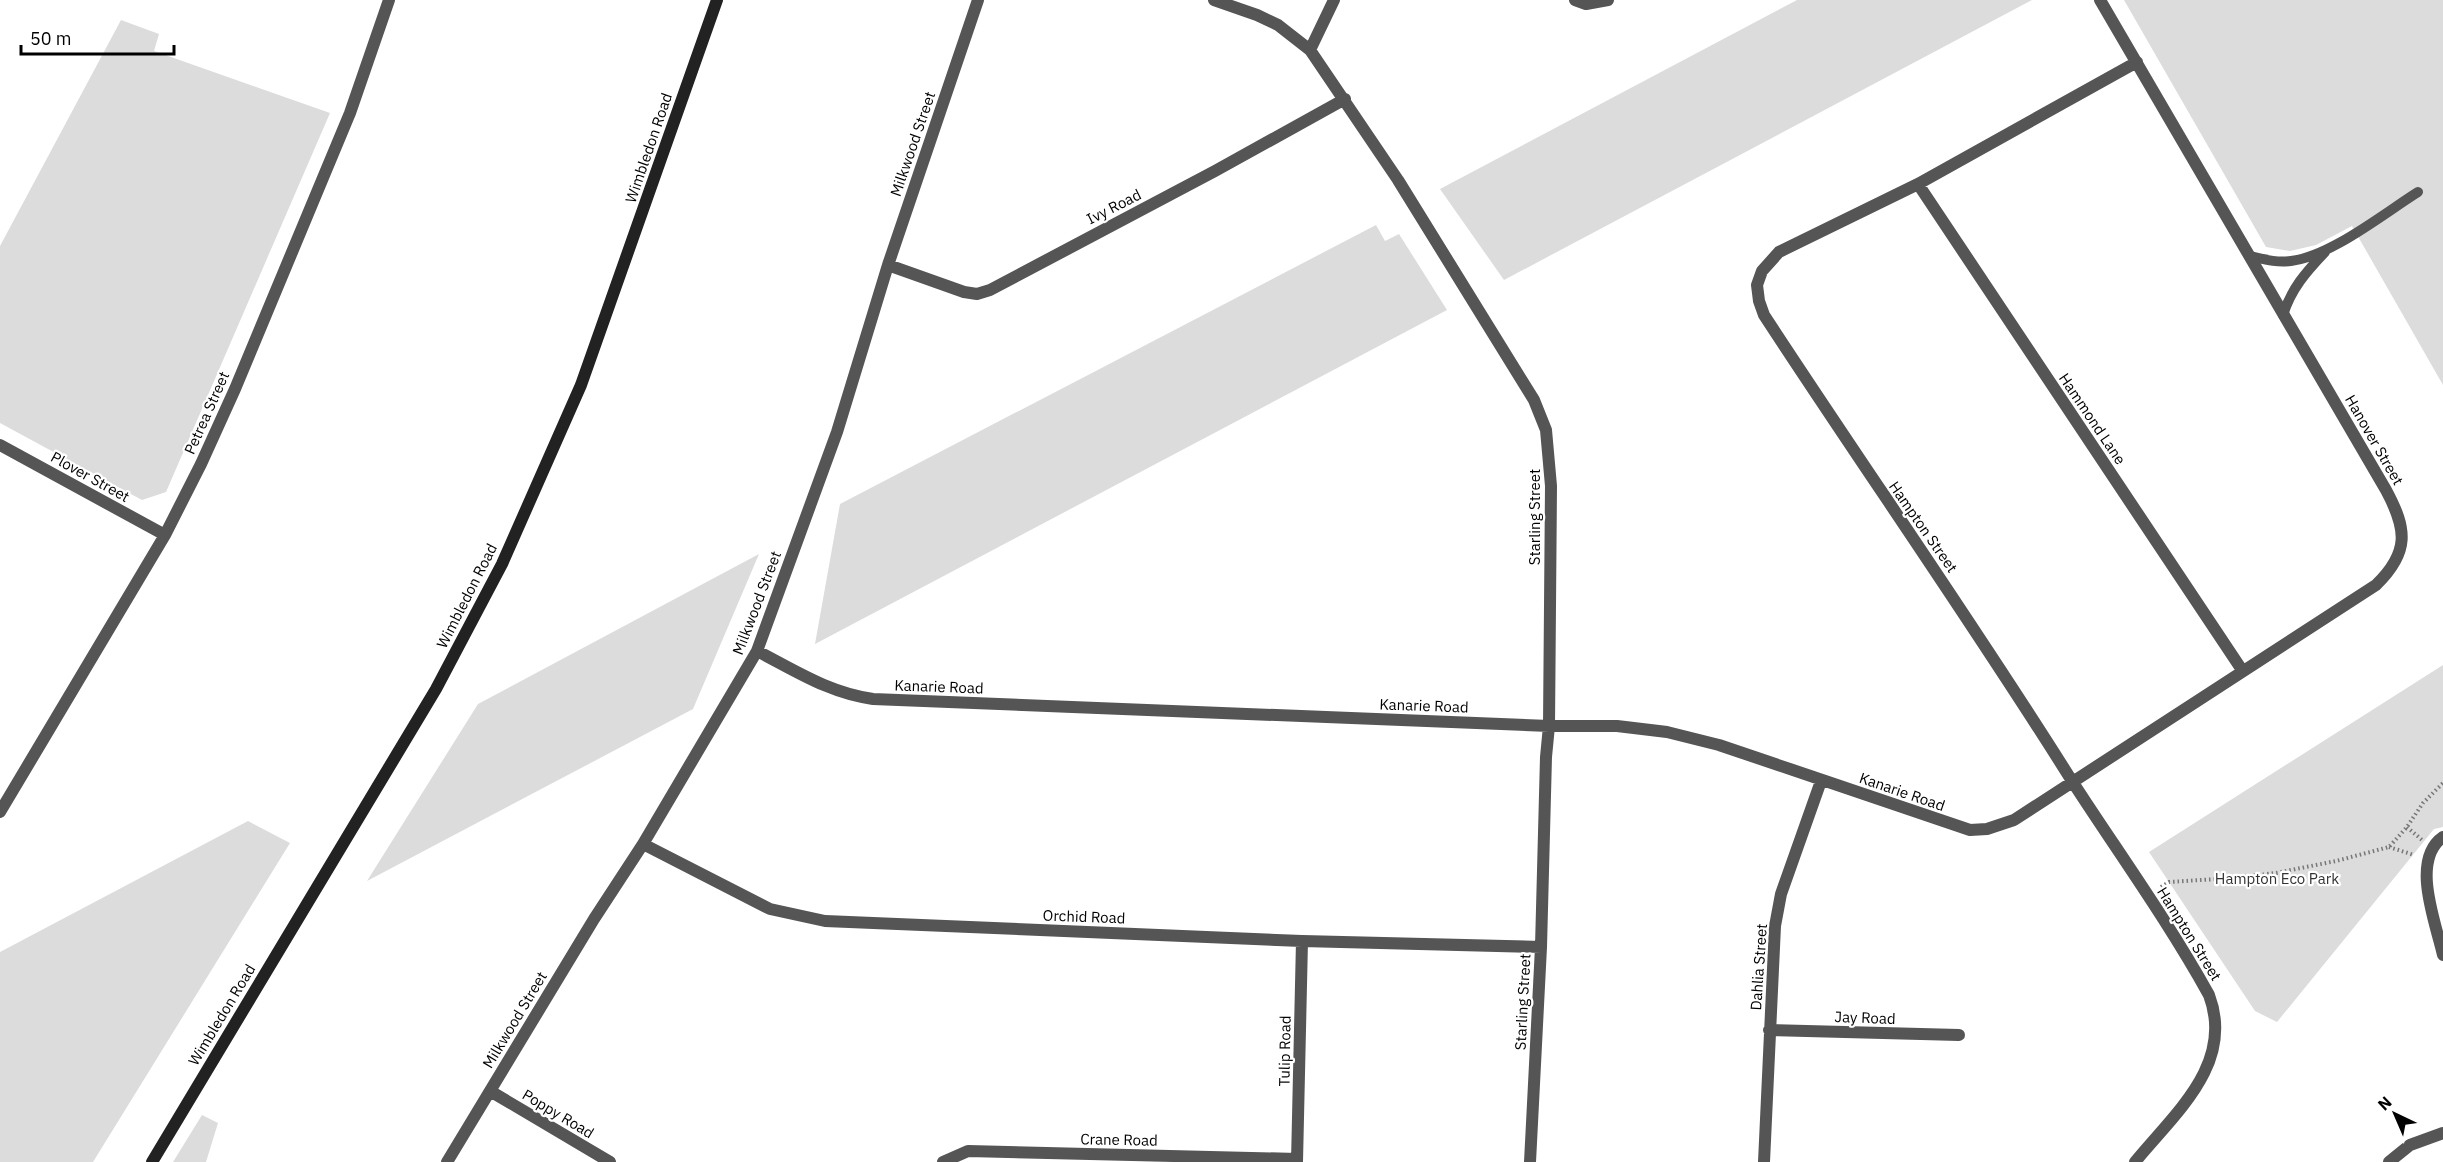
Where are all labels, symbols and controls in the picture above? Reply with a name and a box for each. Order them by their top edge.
scale bar [21,18,174,56]
text: 50 m [30,27,72,50]
street label: Milkwood Street [886,89,939,199]
street label: Wimbledon Road [621,90,676,205]
street label: Ivy Road [1083,185,1144,228]
street label: Petrea Street [180,368,233,457]
street label: Hammond Lane [2055,369,2130,468]
street label: Hanover Street [2341,391,2408,488]
street label: Plover Street [48,447,133,506]
street label: Starling Street [1525,469,1544,565]
street label: Hampton Street [1885,477,1962,576]
street label: Wimbledon Road [432,540,501,651]
street label: Milkwood Street [728,548,785,657]
street label: Kanarie Road [894,675,984,698]
street label: Kanarie Road [1379,694,1469,717]
street label: Kanarie Road [1857,768,1947,815]
park label: Hampton Eco Park [2215,869,2339,888]
street label: Hampton Street [2153,883,2226,984]
street label: Orchid Road [1042,906,1126,927]
street label: Dahlia Street [1746,923,1771,1011]
street label: Starling Street [1510,953,1535,1051]
street label: Wimbledon Road [184,961,259,1069]
street label: Milkwood Street [478,968,551,1072]
street label: Jay Road [1834,1007,1896,1028]
street label: Tulip Road [1274,1015,1295,1087]
north arrow [2365,1084,2425,1144]
street label: Poppy Road [519,1085,597,1142]
text: N [2373,1092,2396,1114]
street label: Crane Road [1080,1129,1158,1150]

